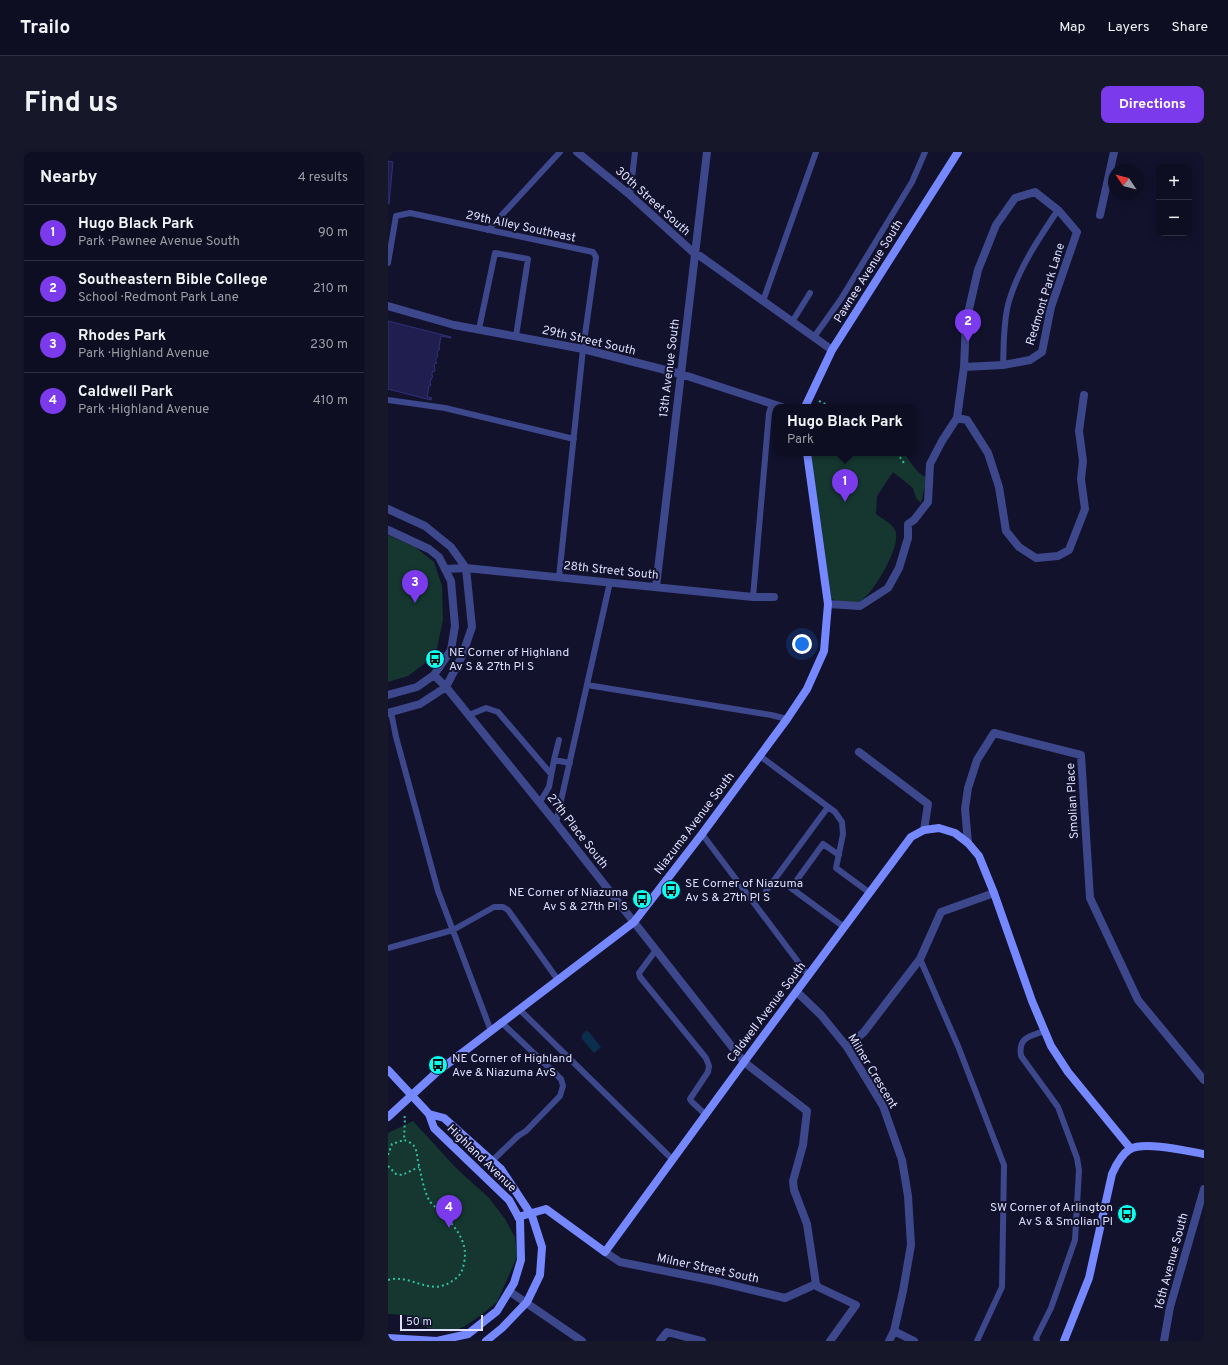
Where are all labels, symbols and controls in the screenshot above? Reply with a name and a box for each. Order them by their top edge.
text: Trailo [20,16,70,40]
text: Map [1059,19,1085,36]
text: Layers [1107,19,1149,36]
text: Share [1171,19,1208,36]
text: Find us [24,86,118,122]
button: Directions [1101,86,1204,123]
street label: 30th Street South [611,164,693,240]
north arrow [1108,164,1144,200]
map controls [1156,164,1192,236]
button: + [1156,164,1192,200]
text: Nearby [40,167,97,189]
text: 4 results [298,170,348,186]
button: − [1156,200,1192,236]
street label: 29th Alley Southeast [464,207,577,246]
text: Hugo Black Park [78,215,194,234]
street label: Pawnee Avenue South [831,217,907,326]
text: 1 [50,225,56,241]
text: 90 m [318,225,348,241]
text: Park · Pawnee Avenue South [78,234,240,250]
street label: Redmont Park Lane [1023,241,1069,347]
text: Southeastern Bible College [78,271,268,290]
text: 2 [49,281,57,297]
text: 210 m [313,281,348,297]
text: School · Redmont Park Lane [78,290,239,306]
pin: 2 [955,309,981,342]
street label: 13th Avenue South [656,318,684,418]
street label: 29th Street South [540,322,637,360]
text: Rhodes Park [78,327,166,346]
text: 3 [49,337,57,353]
text: 230 m [310,337,348,353]
text: Park · Highland Avenue [78,346,209,362]
text: Caldwell Park [78,383,173,402]
text: 4 [49,393,57,409]
text: 410 m [313,393,348,409]
text: Park · Highland Avenue [78,402,209,418]
popup [773,404,917,456]
text: Hugo Black Park [787,413,903,432]
text: Park [787,432,814,448]
pin: 1 [832,469,858,502]
street label: 28th Street South [562,558,659,584]
pin: 3 [402,570,428,603]
your location [792,634,812,654]
place label: NE Corner of Highland Av S & 27th Pl S [449,645,569,675]
bus stop icon: NE Corner of Highland Av S & 27th Pl S [424,648,446,670]
street label: Smolian Place [1063,762,1083,839]
street label: Niazuma Avenue South [651,769,739,878]
street label: 27th Place South [543,791,612,872]
place label: SE Corner of Niazuma Av S & 27th Pl S [685,876,803,906]
bus stop icon: SE Corner of Niazuma Av S & 27th Pl S [660,879,682,901]
place label: NE Corner of Niazuma Av S & 27th Pl S [509,885,628,915]
bus stop icon: NE Corner of Niazuma Av S & 27th Pl S [631,888,653,910]
street label: Caldwell Avenue South [724,959,810,1066]
street label: Milner Crescent [843,1031,901,1112]
place label: NE Corner of Highland Ave & Niazuma AvS [452,1051,572,1081]
bus stop icon: NE Corner of Highland Ave & Niazuma AvS [427,1054,449,1076]
street label: Highland Avenue [443,1121,519,1196]
pin: 4 [436,1195,462,1228]
place label: SW Corner of Arlington Av S & Smolian Pl [990,1200,1113,1230]
bus stop icon: SW Corner of Arlington Av S & Smolian Pl [1116,1203,1138,1225]
street label: 16th Avenue South [1151,1211,1193,1311]
street label: Milner Street South [655,1250,760,1288]
scale bar [400,1313,483,1332]
text: 50 m [406,1315,432,1329]

